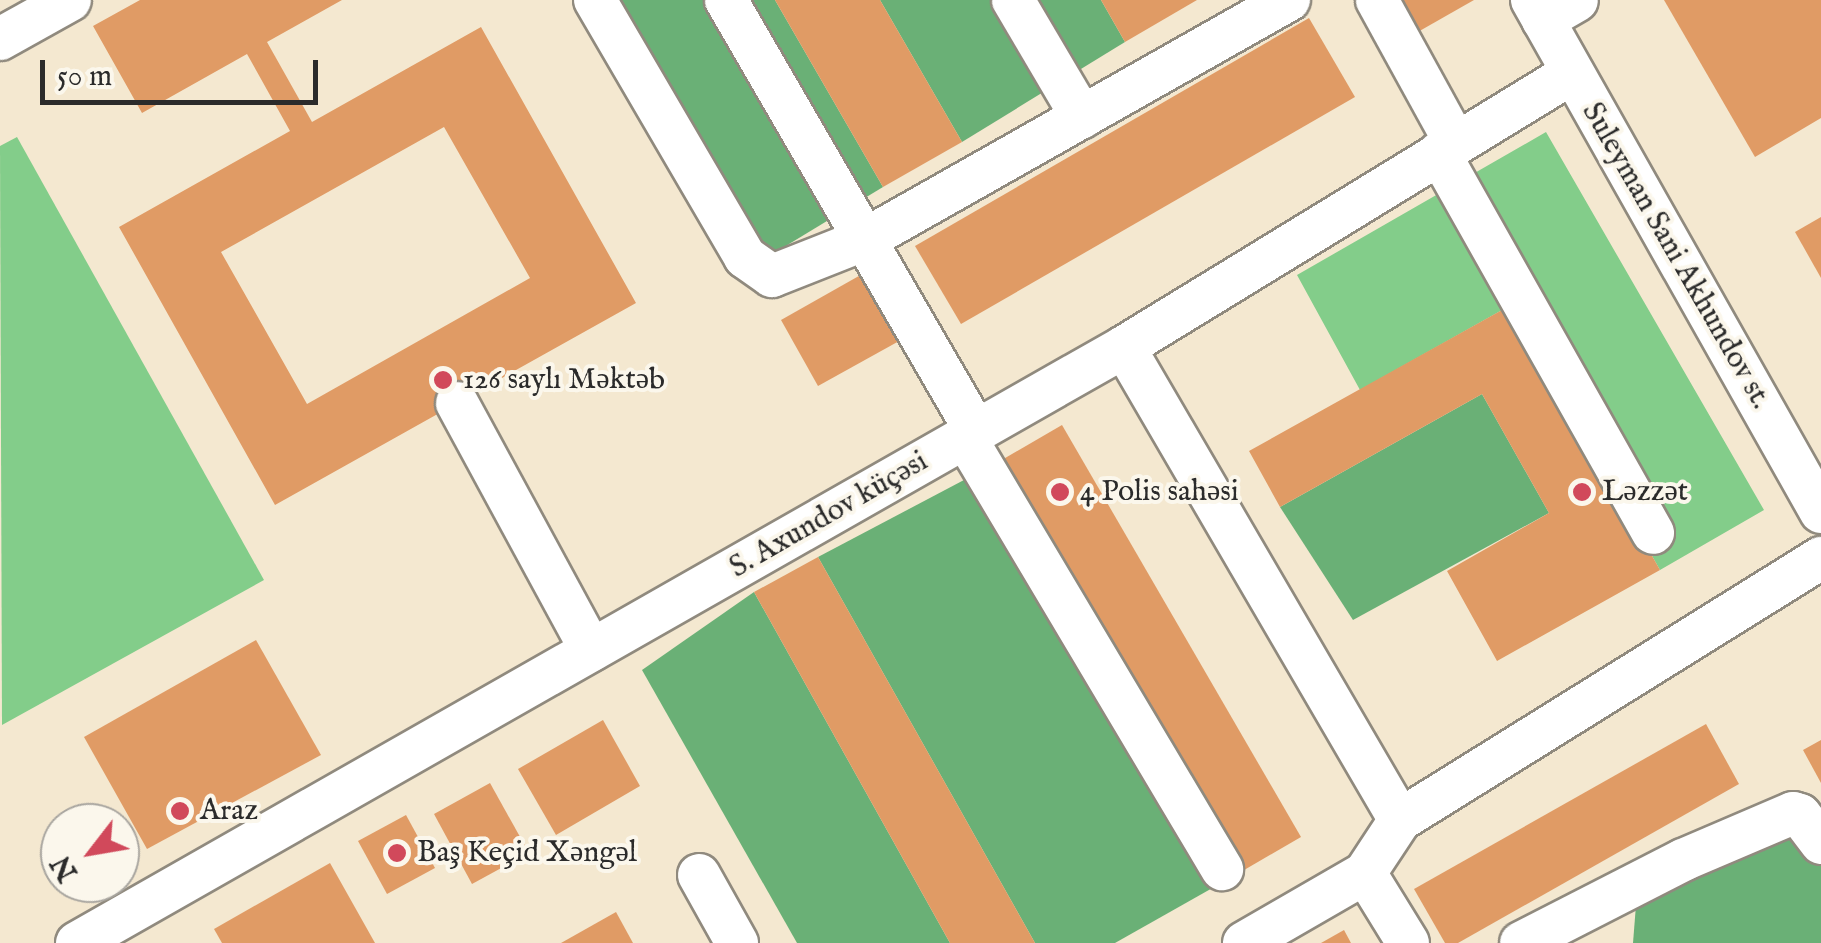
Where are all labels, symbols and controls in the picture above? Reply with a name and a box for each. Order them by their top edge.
scale bar [45,40,322,102]
text: 50 m [57,58,112,96]
street label: Suleyman Sani Akhundov st. [1573,96,1779,416]
place label: 126 saylı Məktəb [463,362,665,398]
marker: 126 saylı Məktəb [432,369,454,391]
street label: S. Axundov küçəsi [723,444,935,586]
place label: 4 Polis sahəsi [1080,474,1239,510]
place label: Ləzzət [1602,474,1688,510]
marker: 4 Polis sahəsi [1049,481,1071,503]
marker: Ləzzət [1571,481,1593,503]
place label: Araz [200,793,258,829]
marker: Araz [169,800,191,822]
north arrow [40,803,140,903]
place label: Baş Keçid Xəngəl [417,835,637,871]
marker: Baş Keçid Xəngəl [386,842,408,864]
text: N [44,848,87,887]

